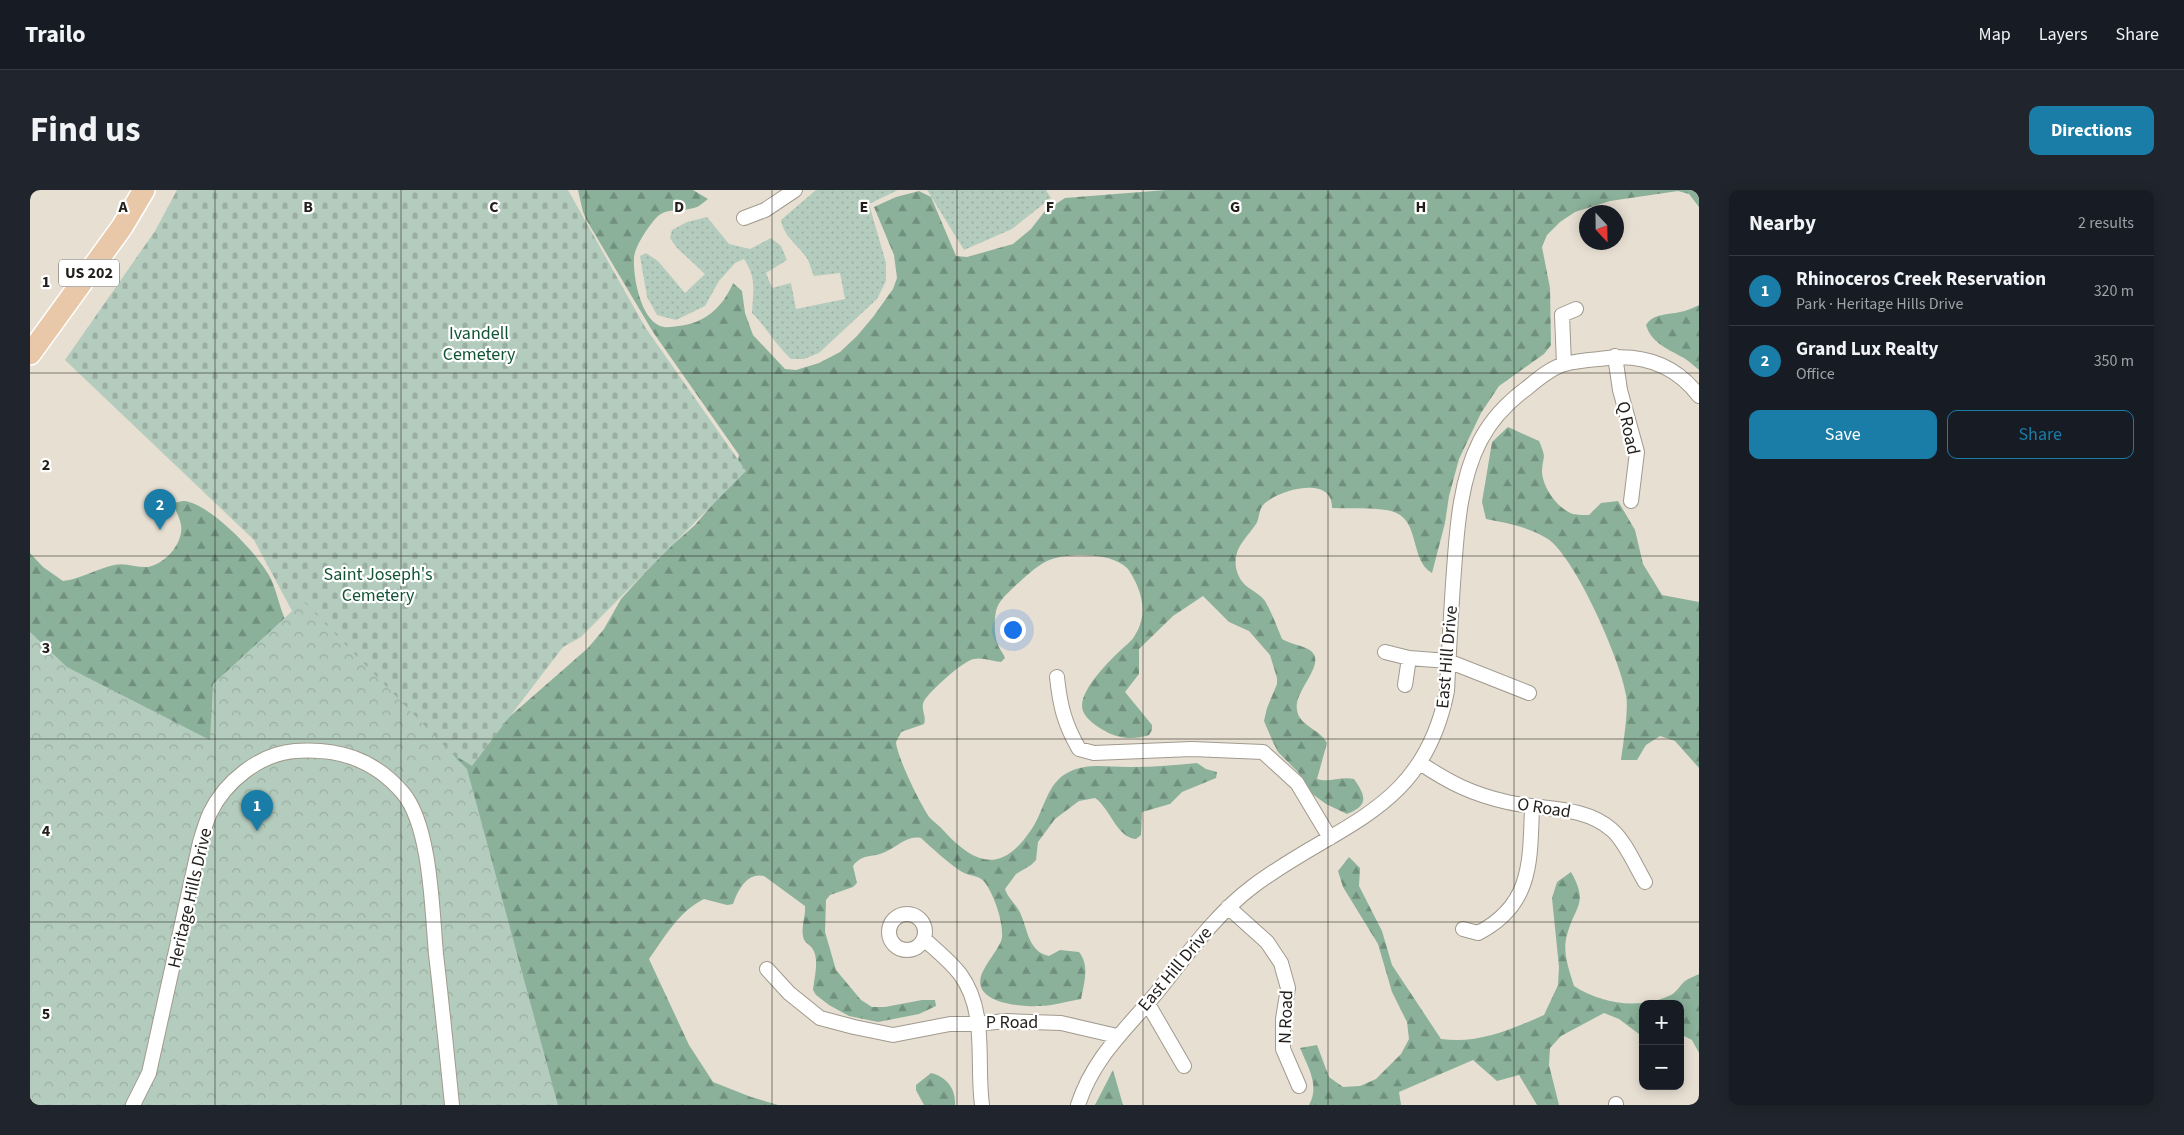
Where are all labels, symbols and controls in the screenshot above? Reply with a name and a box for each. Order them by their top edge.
text: Trailo [25,17,86,52]
text: Map [1979,22,2011,47]
text: Layers [2039,22,2088,47]
text: Share [2116,22,2159,47]
text: Find us [30,105,140,155]
button: Directions [2029,106,2154,155]
text: A [117,196,128,218]
text: B [303,196,313,218]
text: C [489,196,499,218]
text: D [674,196,684,218]
text: E [860,196,868,218]
text: F [1046,196,1054,218]
text: G [1230,196,1240,218]
text: H [1416,196,1426,218]
north arrow [1579,205,1624,250]
text: Nearby [1749,208,1816,238]
text: 2 results [2078,212,2134,234]
road number: US 202 [59,260,119,286]
text: Rhinoceros Creek Reservation [1796,266,2046,293]
text: 1 [42,271,50,293]
text: 1 [1761,280,1769,302]
text: 320 m [2094,280,2134,302]
text: Park · Heritage Hills Drive [1796,293,1963,315]
park label: Ivandell Cemetery [443,321,516,367]
text: Grand Lux Realty [1796,336,1938,363]
text: 2 [1761,350,1769,372]
text: 350 m [2094,350,2134,372]
text: Office [1796,363,1835,385]
street label: Q Road [1610,399,1646,457]
button: Save [1749,410,1937,459]
button: Share [1947,410,2134,459]
text: 2 [42,454,50,476]
pin: 2 [144,489,176,530]
park label: Saint Joseph's Cemetery [324,562,432,608]
street label: East Hill Drive [1430,604,1464,710]
your location [1000,617,1026,643]
text: 3 [42,637,50,659]
pin: 1 [241,790,273,831]
street label: O Road [1515,791,1573,825]
text: 4 [42,820,51,842]
street label: Heritage Hills Drive [162,825,218,970]
street label: East Hill Drive [1132,921,1218,1017]
street label: N Road [1273,990,1299,1044]
map controls [1639,1000,1684,1090]
button: + [1639,1000,1684,1045]
text: 5 [42,1003,50,1025]
street label: P Road [986,1010,1038,1035]
button: − [1639,1045,1684,1090]

